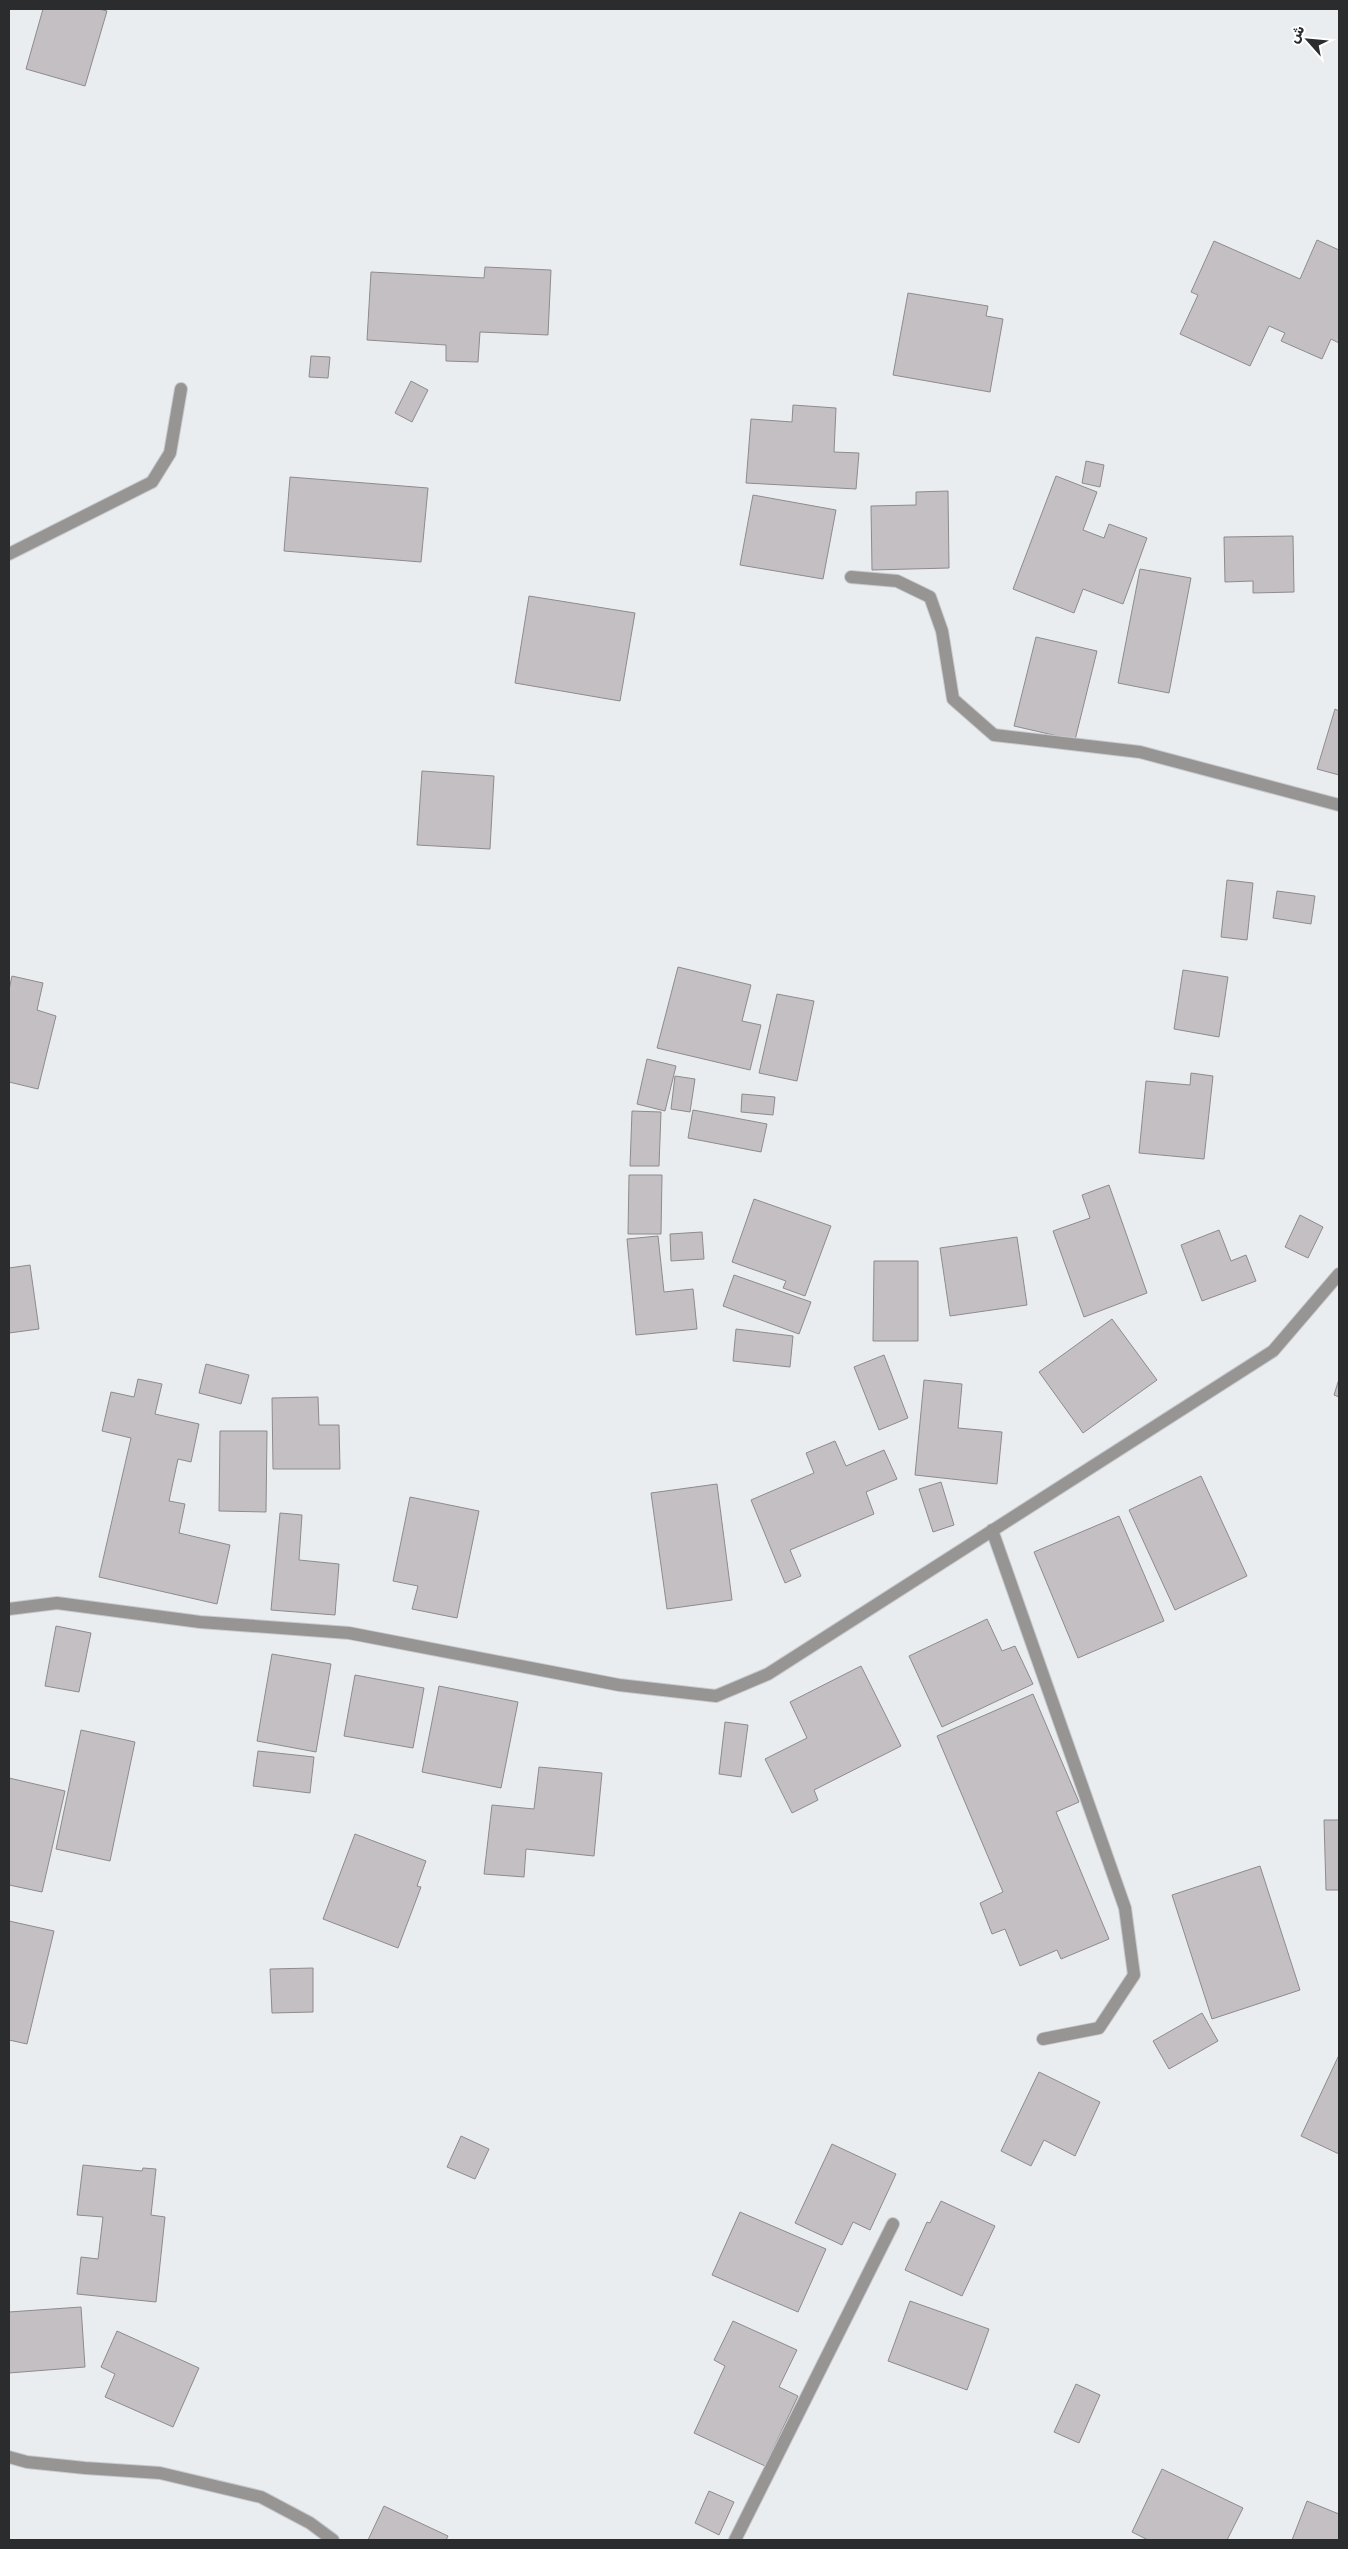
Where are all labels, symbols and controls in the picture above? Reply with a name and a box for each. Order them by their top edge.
north arrow [1283,15,1333,65]
text: ش [1285,22,1309,46]

